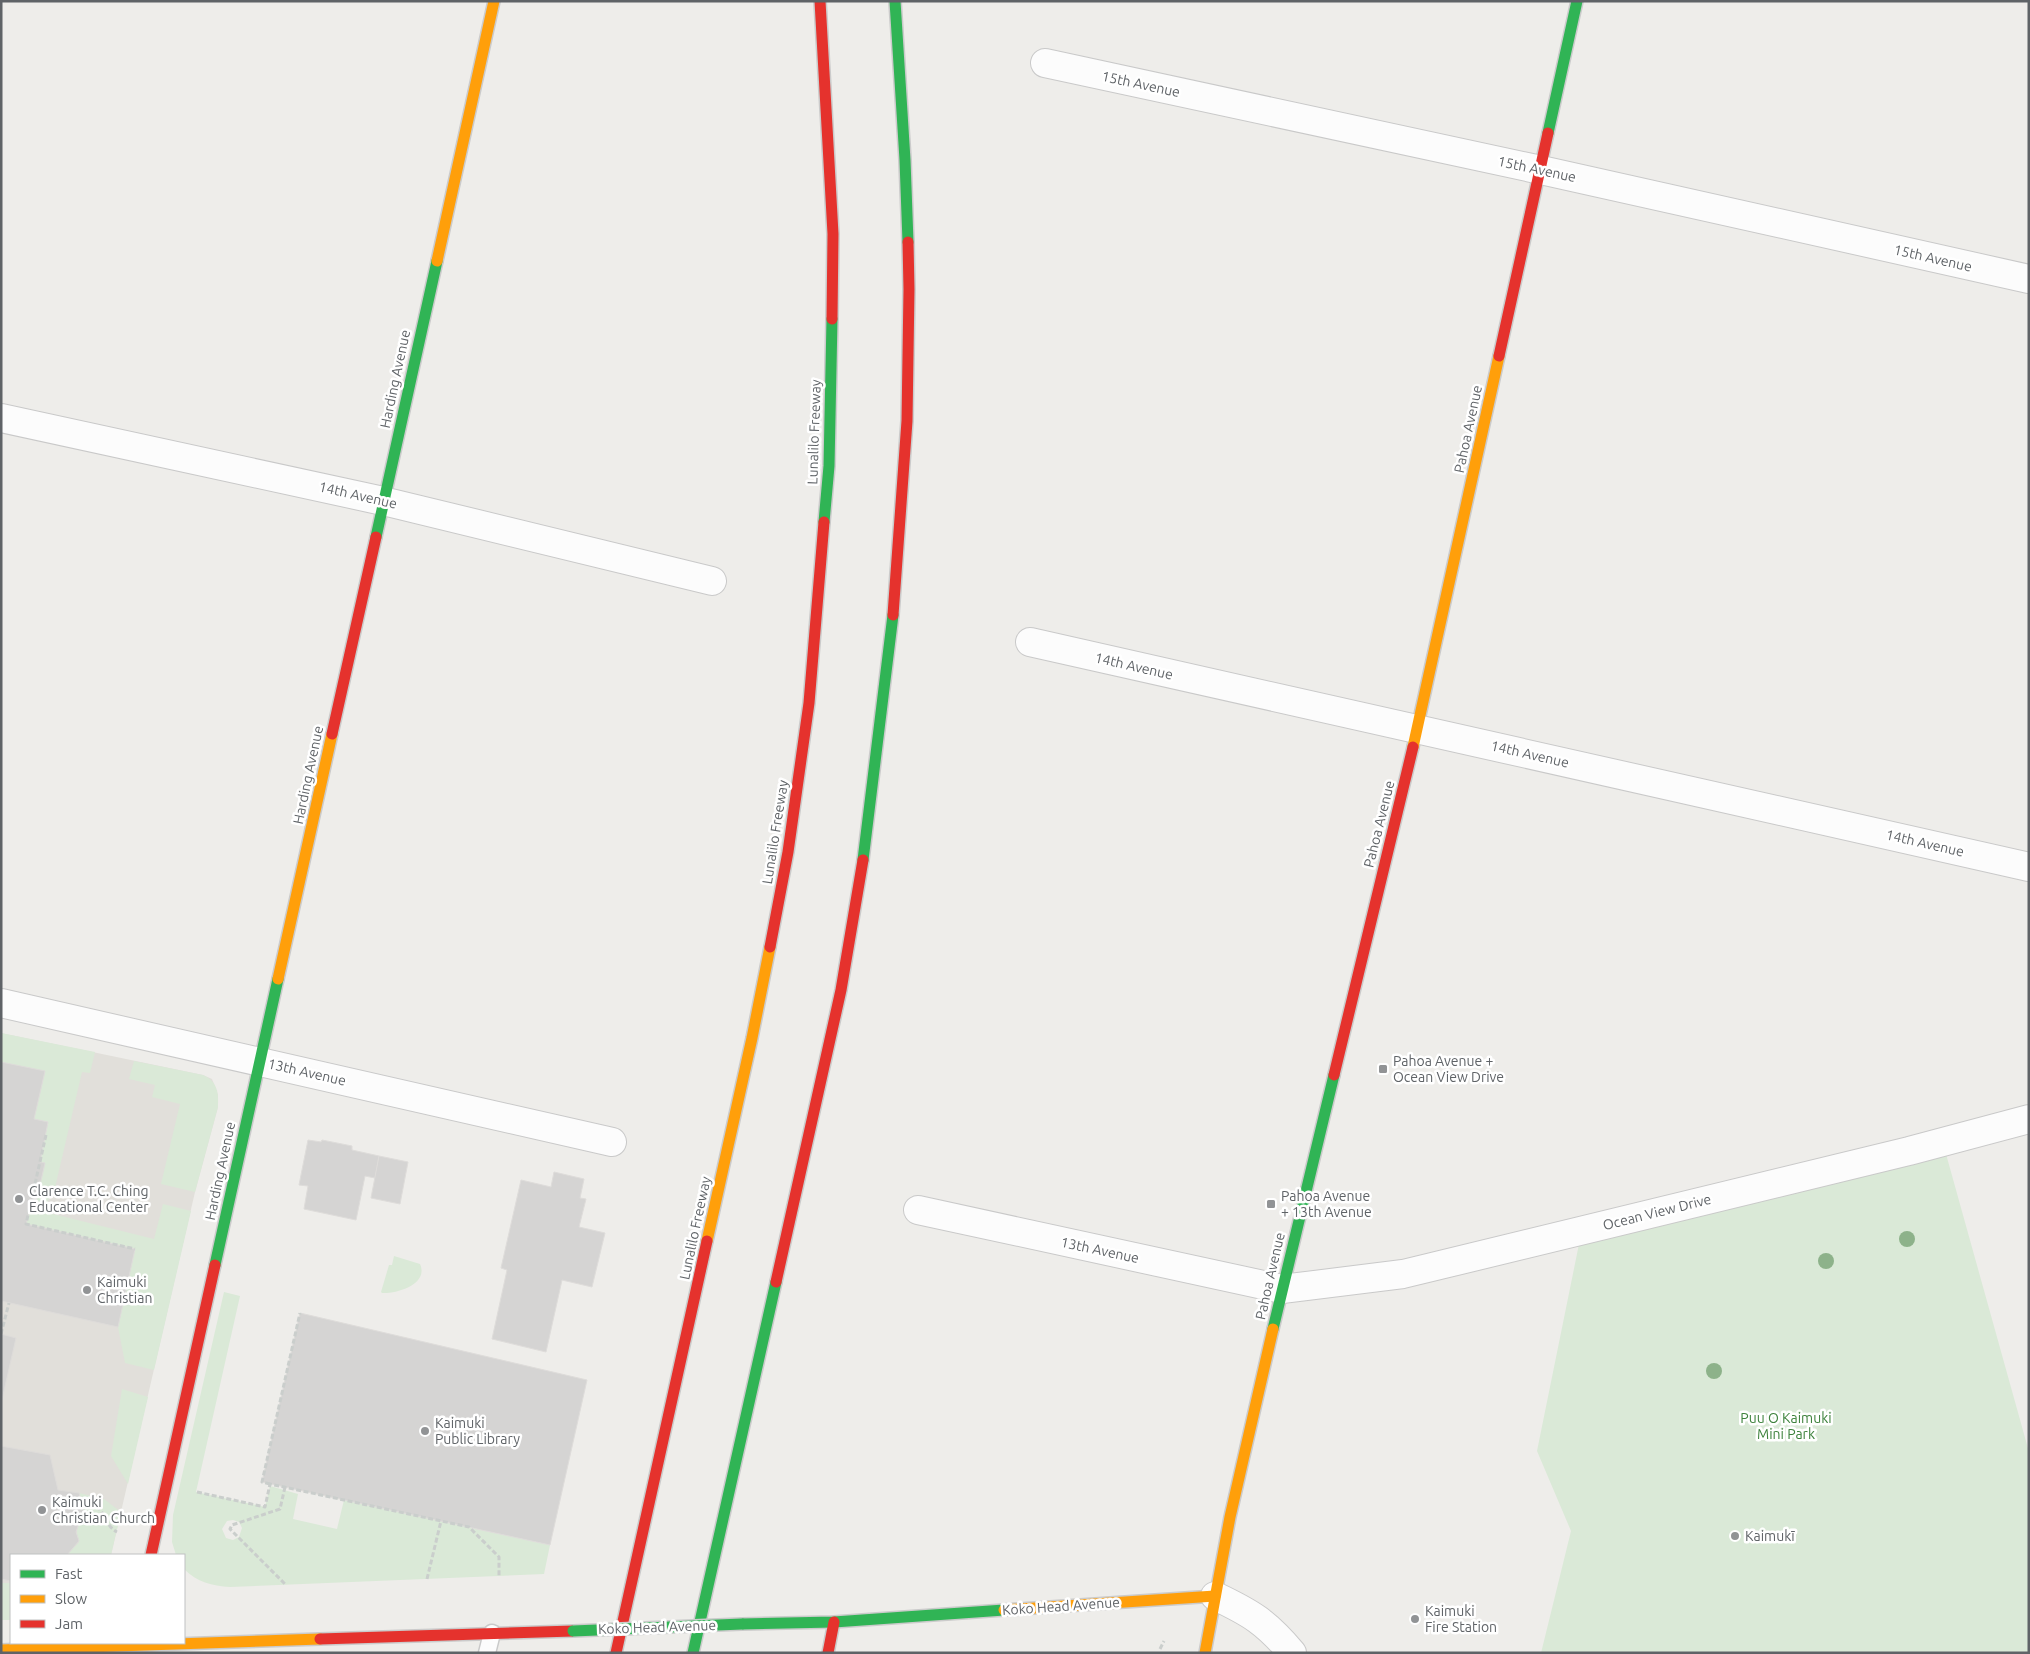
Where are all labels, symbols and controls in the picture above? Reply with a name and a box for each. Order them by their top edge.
street label: 15th Avenue [1100,68,1182,100]
street label: 15th Avenue [1496,153,1578,185]
street label: 15th Avenue [1892,241,1974,275]
street label: Harding Avenue [377,328,413,430]
street label: Lunalilo Freeway [804,379,824,485]
street label: Pahoa Avenue [1451,384,1485,474]
street label: 14th Avenue [317,478,399,512]
street label: 14th Avenue [1093,649,1175,683]
street label: Harding Avenue [290,724,326,826]
street label: 14th Avenue [1489,737,1571,771]
street label: Lunalilo Freeway [759,779,791,885]
street label: Pahoa Avenue [1360,779,1398,869]
street label: 14th Avenue [1884,826,1966,860]
place label: Pahoa Avenue + Ocean View Drive [1393,1053,1504,1085]
street label: 13th Avenue [266,1055,348,1089]
marker: Pahoa Avenue + Ocean View Drive [1377,1063,1389,1075]
street label: Harding Avenue [202,1120,238,1222]
street label: Lunalilo Freeway [676,1175,714,1281]
place label: Clarence T.C. Ching Educational Center [29,1183,149,1215]
place label: Pahoa Avenue + 13th Avenue [1281,1188,1372,1220]
street label: Ocean View Drive [1601,1191,1713,1233]
marker: Clarence T.C. Ching Educational Center [13,1193,25,1205]
marker: Pahoa Avenue + 13th Avenue [1265,1198,1277,1210]
street label: Pahoa Avenue [1252,1231,1288,1321]
street label: 13th Avenue [1059,1234,1141,1266]
place label: Kaimuki Christian [97,1274,152,1306]
marker: Kaimuki Christian [81,1284,93,1296]
park label: Puu O Kaimuki Mini Park [1740,1410,1832,1442]
place label: Kaimuki Public Library [435,1415,520,1447]
marker: Kaimuki Public Library [419,1425,431,1437]
place label: Kaimuki Christian Church [52,1494,155,1526]
marker: Kaimuki Christian Church [36,1504,48,1516]
place label: Kaimukī [1745,1528,1795,1544]
marker: Kaimukī [1729,1530,1741,1542]
legend [10,1554,185,1644]
text: Fast [55,1565,83,1582]
text: Slow [55,1590,88,1607]
street label: Koko Head Avenue [1002,1594,1120,1618]
place label: Kaimuki Fire Station [1425,1603,1497,1635]
marker: Kaimuki Fire Station [1409,1613,1421,1625]
text: Jam [55,1615,83,1632]
street label: Koko Head Avenue [598,1617,716,1637]

